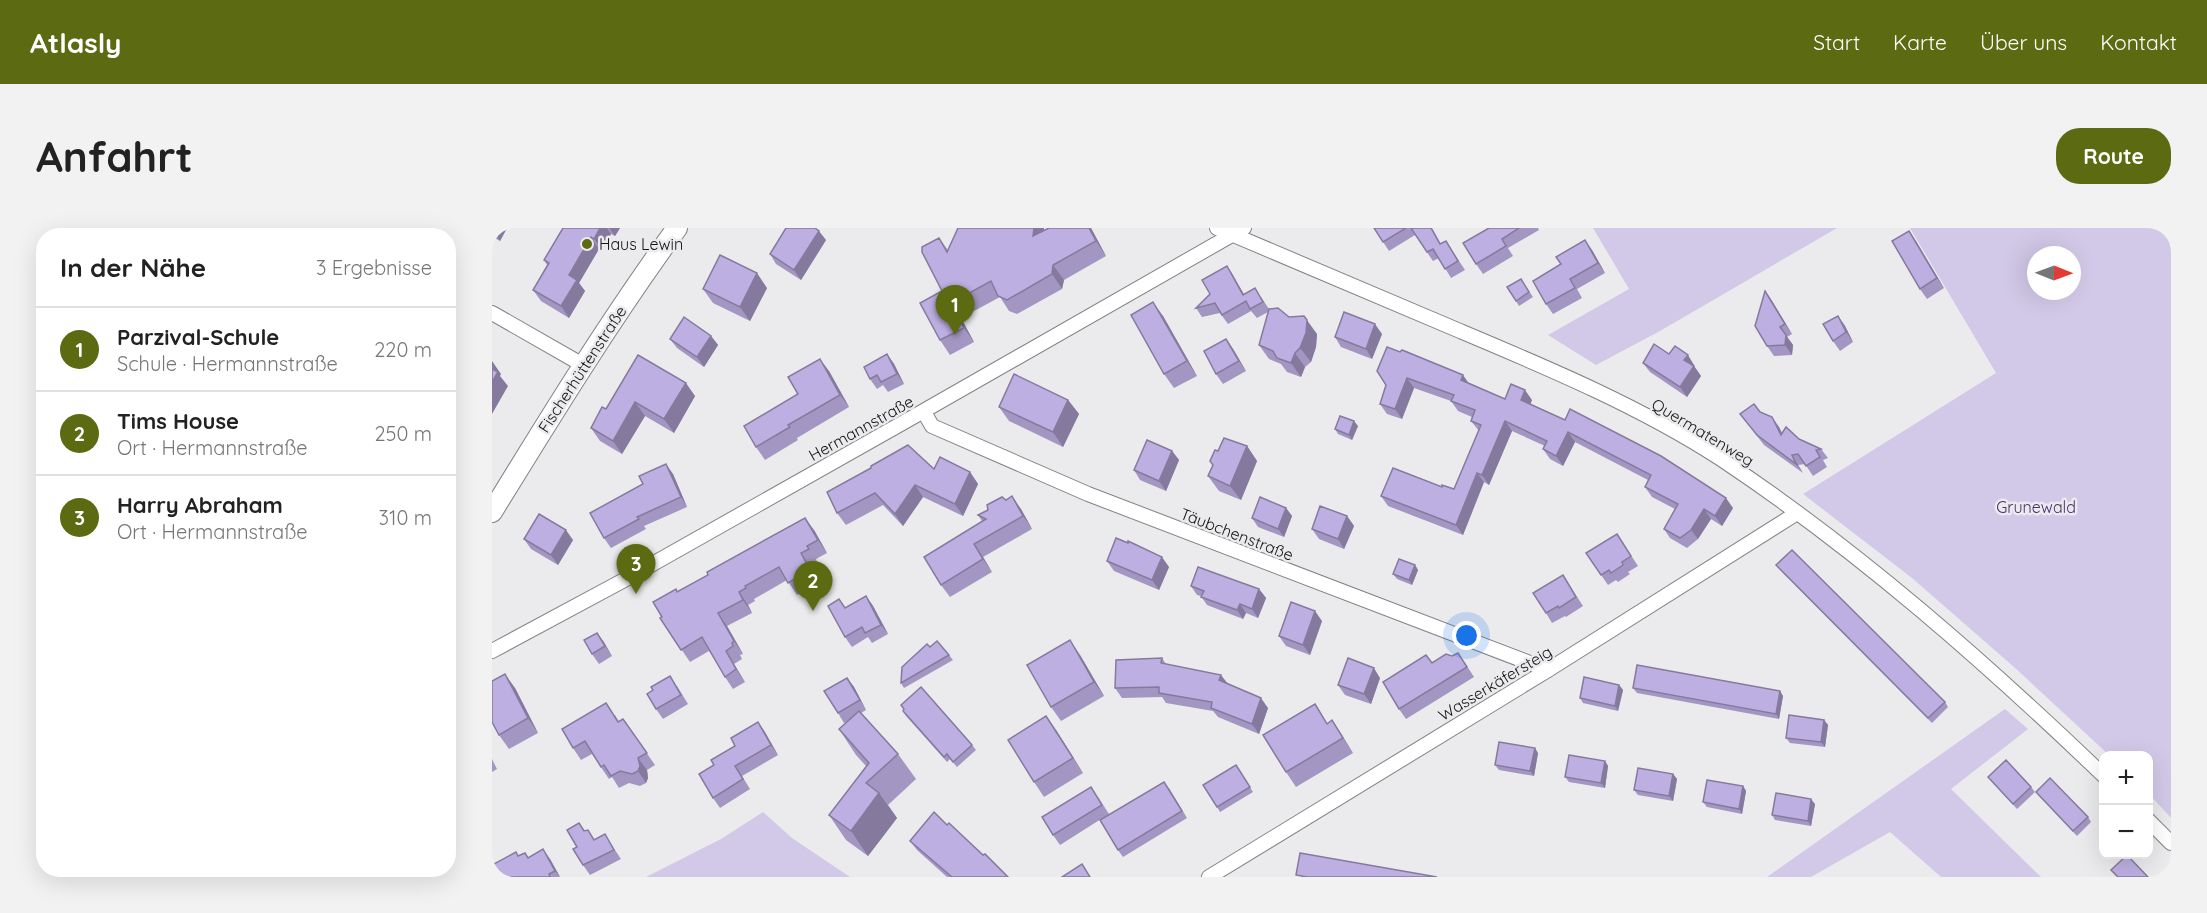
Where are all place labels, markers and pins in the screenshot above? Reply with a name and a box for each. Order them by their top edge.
place label: Haus Lewin [599,234,683,254]
marker: Haus Lewin [580,237,594,251]
pin: 1 [936,285,974,335]
pin: 3 [616,544,656,594]
pin: 2 [794,562,832,611]

